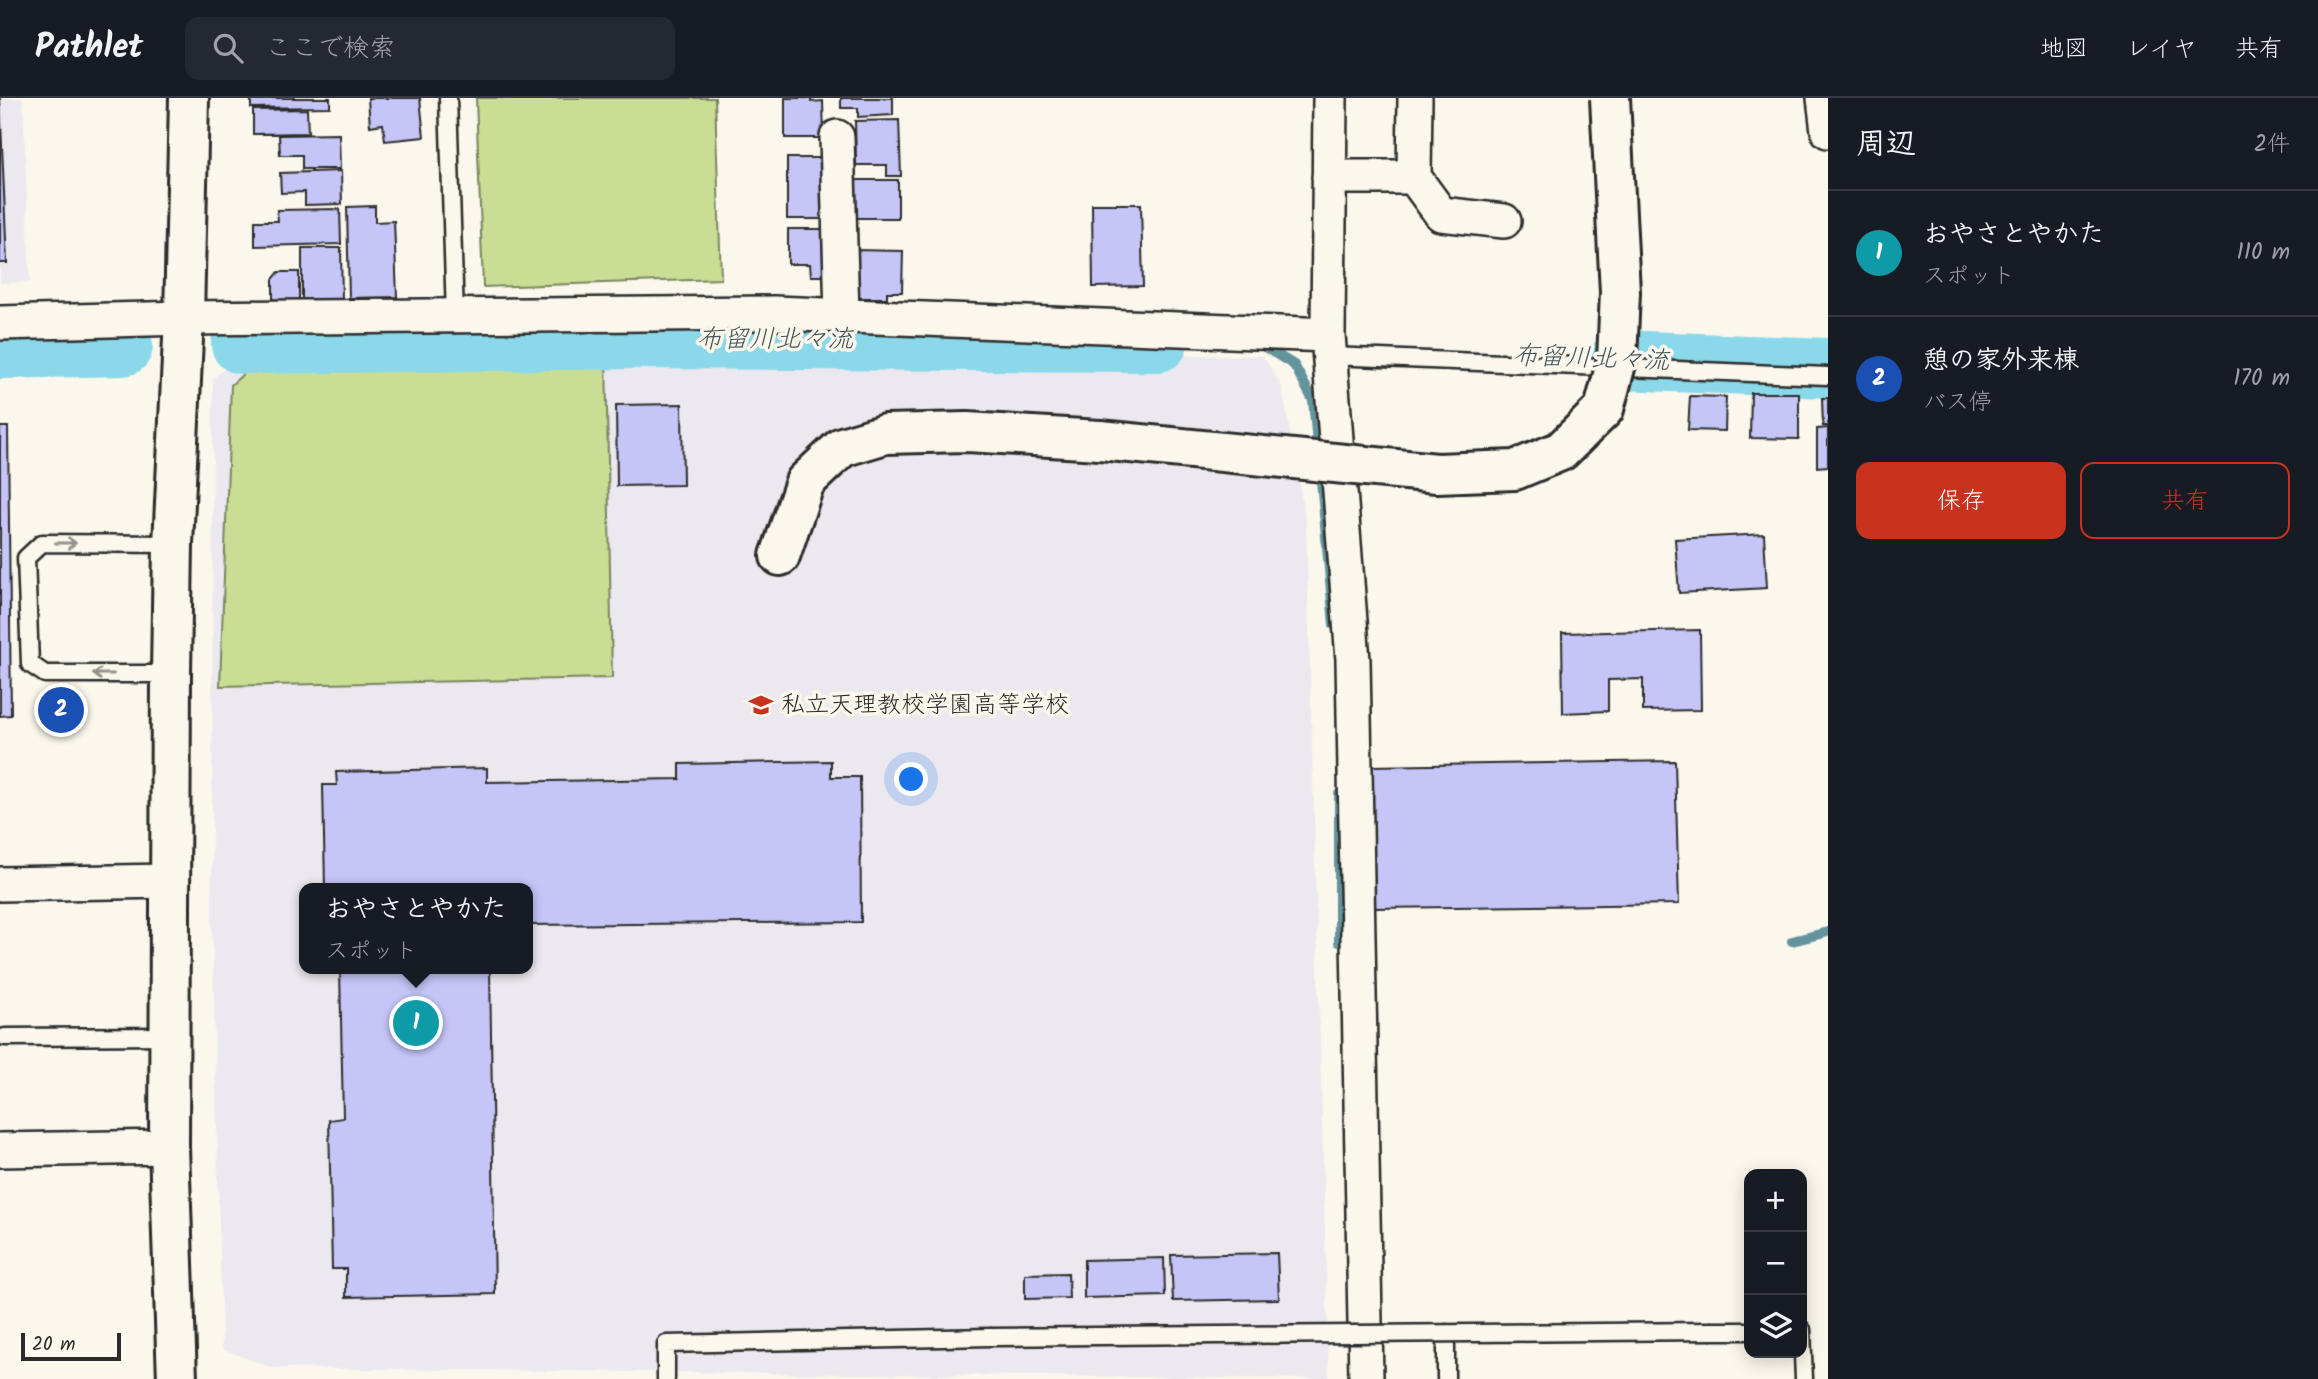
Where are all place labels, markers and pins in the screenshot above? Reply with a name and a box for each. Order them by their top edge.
pin: 2 [38,684,84,736]
place label: 私立天理教校学園高等学校 [781,686,1069,725]
school or university icon: 私立天理教校学園高等学校 [747,691,775,719]
pin: 1 [393,997,439,1049]

